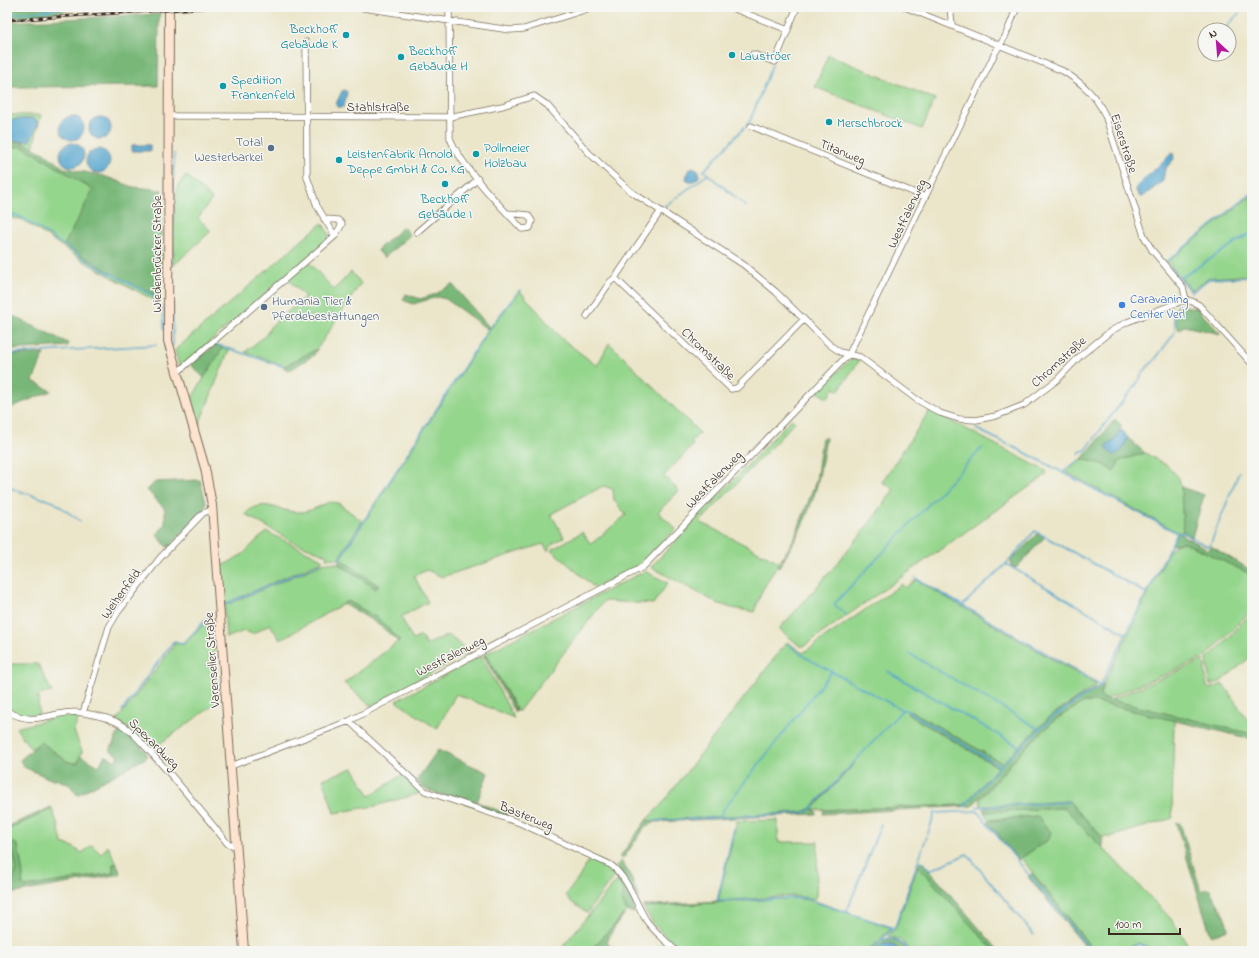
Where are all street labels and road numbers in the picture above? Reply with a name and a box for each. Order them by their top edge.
street label: Stahlstraße [347,98,410,117]
street label: Eiserstraße [1105,111,1142,176]
street label: Titanweg [816,135,868,171]
street label: Westfalenweg [883,176,933,252]
street label: Wiedenbrücker Straße [148,195,167,313]
street label: Chromstraße [677,323,739,385]
street label: Chromstraße [1027,332,1091,392]
street label: Westfalenweg [681,447,748,514]
street label: Weihenfeld [96,564,146,623]
street label: Varenseller Straße [200,611,225,709]
street label: Westfalenweg [413,631,489,683]
street label: Spexardweg [123,714,184,775]
street label: Basterweg [495,797,556,837]

